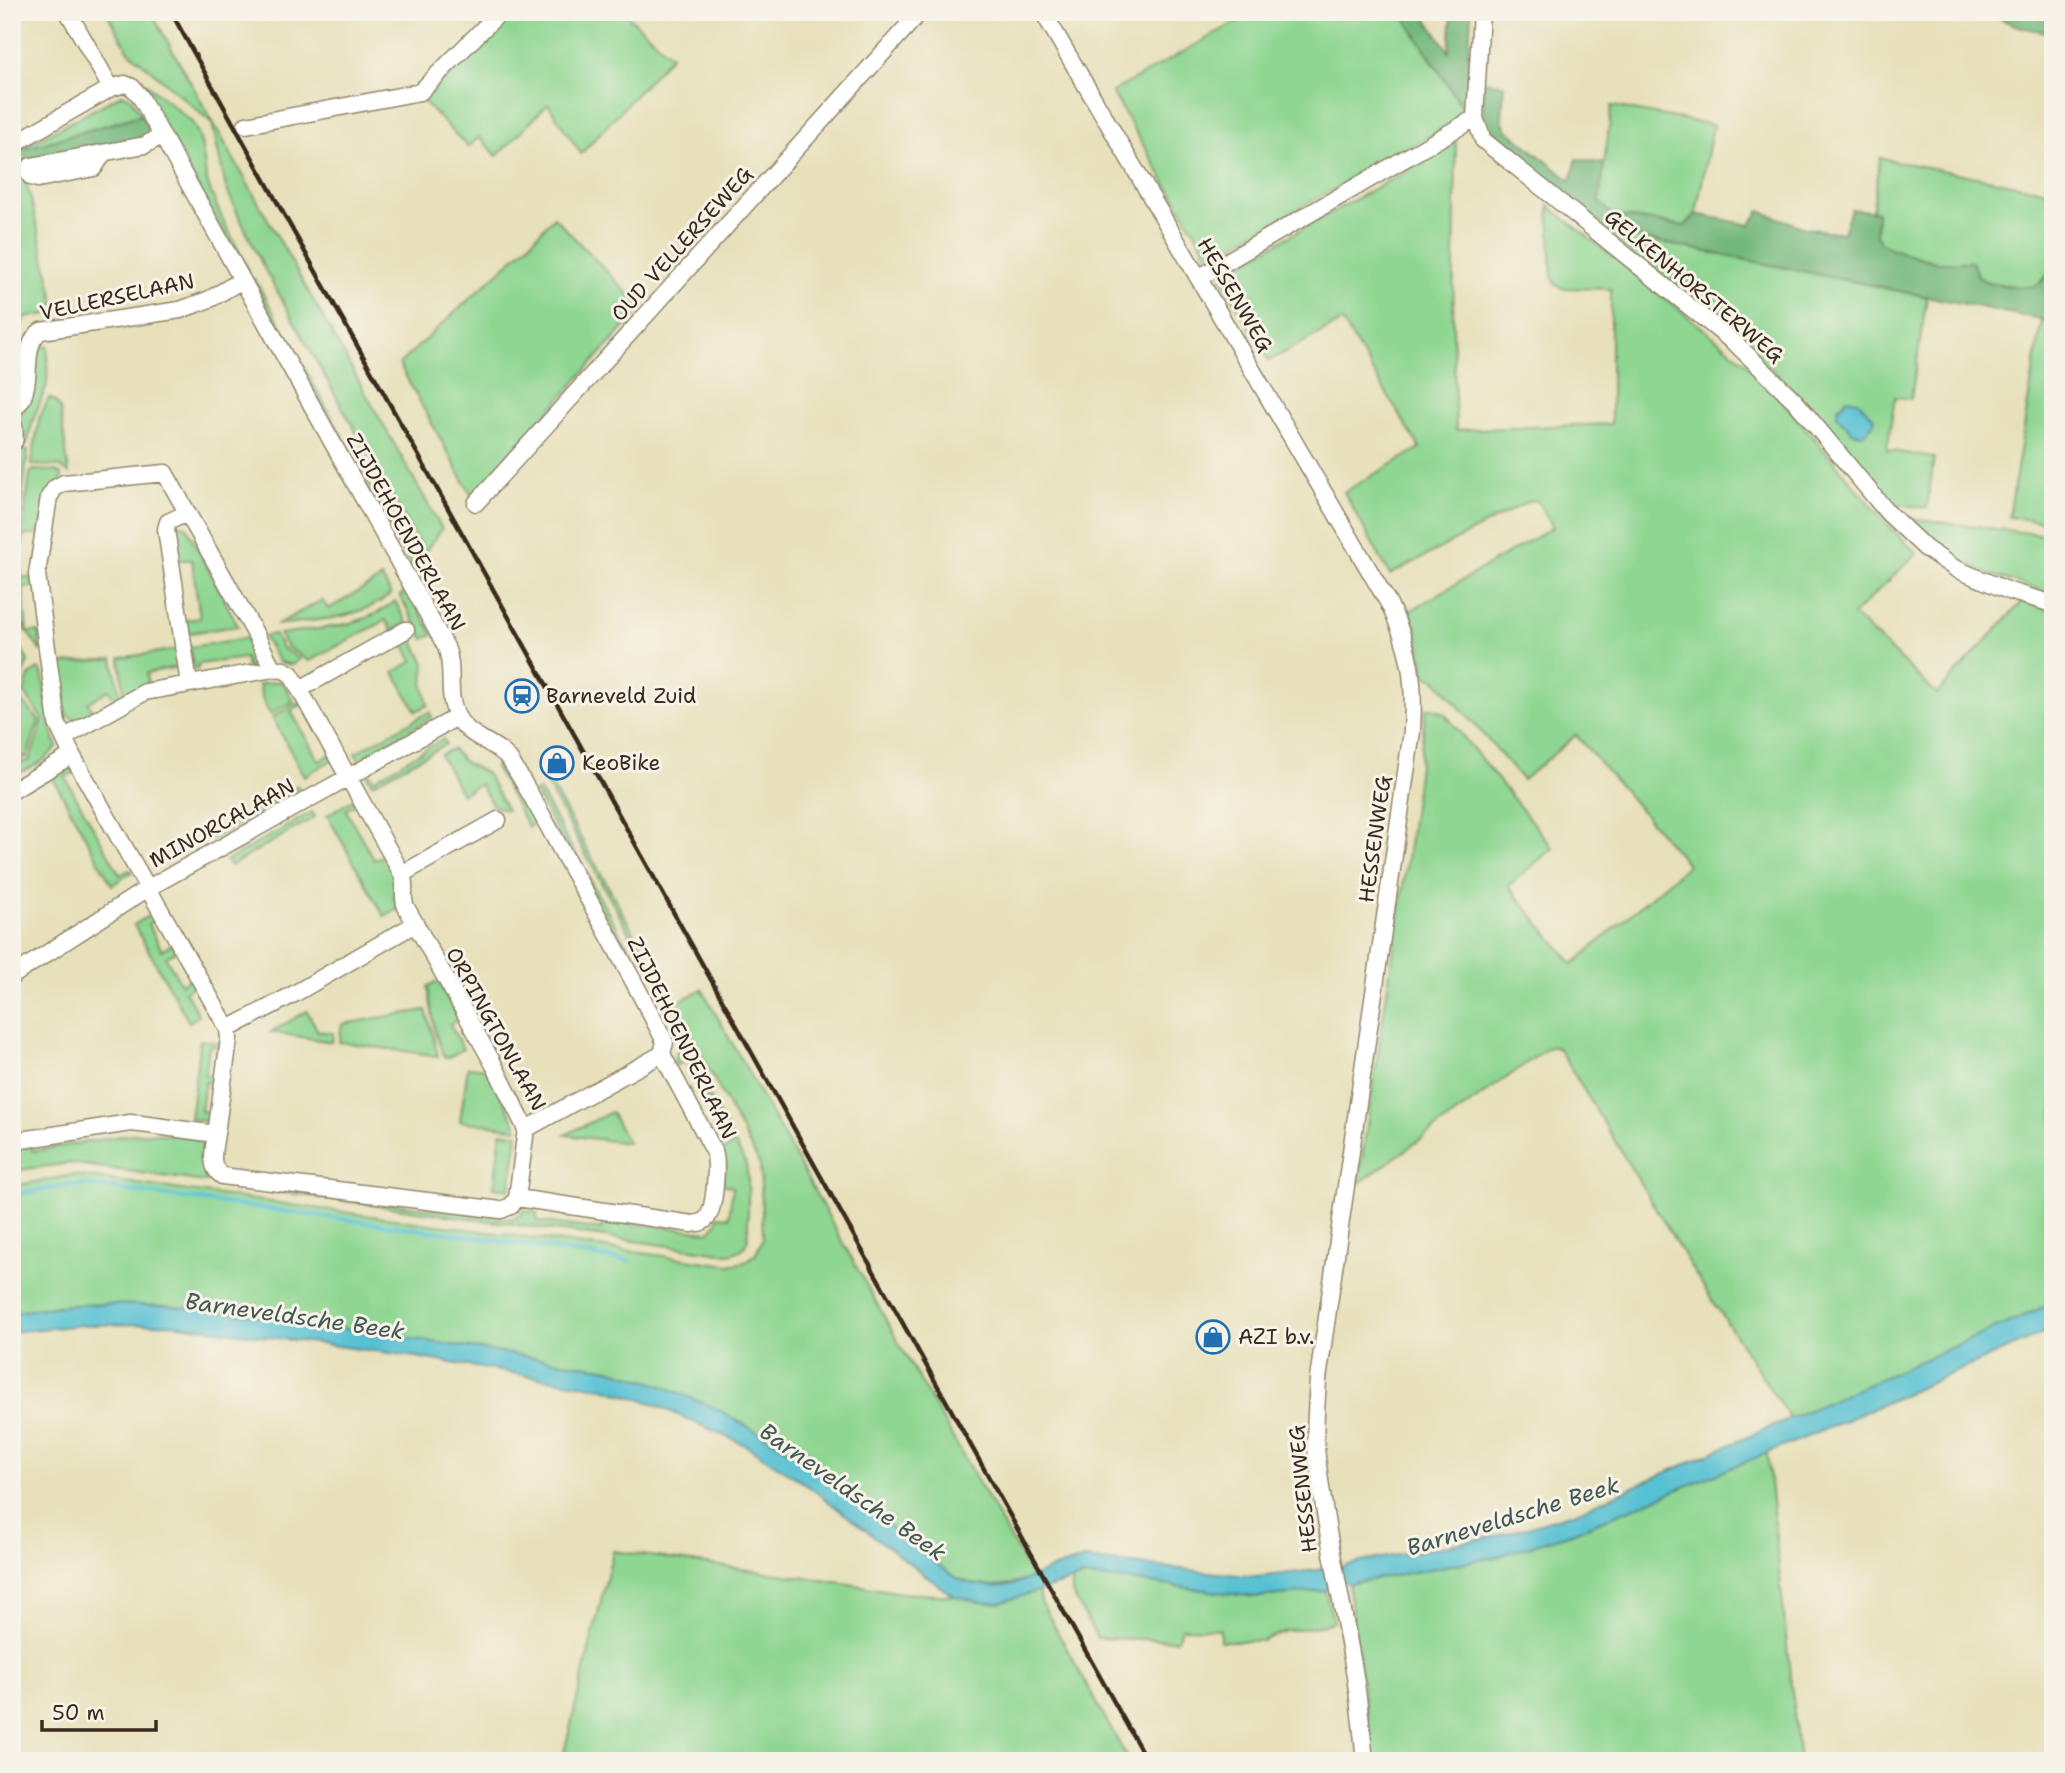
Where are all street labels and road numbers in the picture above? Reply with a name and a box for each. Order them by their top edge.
street label: OUD VELLERSEWEG [605,160,759,327]
street label: GELKENHORSTERWEG [1598,203,1790,369]
street label: HESSENWEG [1191,232,1279,358]
street label: VELLERSELAAN [37,267,197,327]
street label: ZIJDEHOENDERLAAN [340,428,472,636]
street label: MINORCALAAN [144,772,300,874]
street label: HESSENWEG [1352,773,1398,904]
street label: ZIJDEHOENDERLAAN [621,932,743,1144]
street label: ORPINGTONLAAN [439,942,553,1116]
street label: HESSENWEG [1282,1424,1324,1554]

